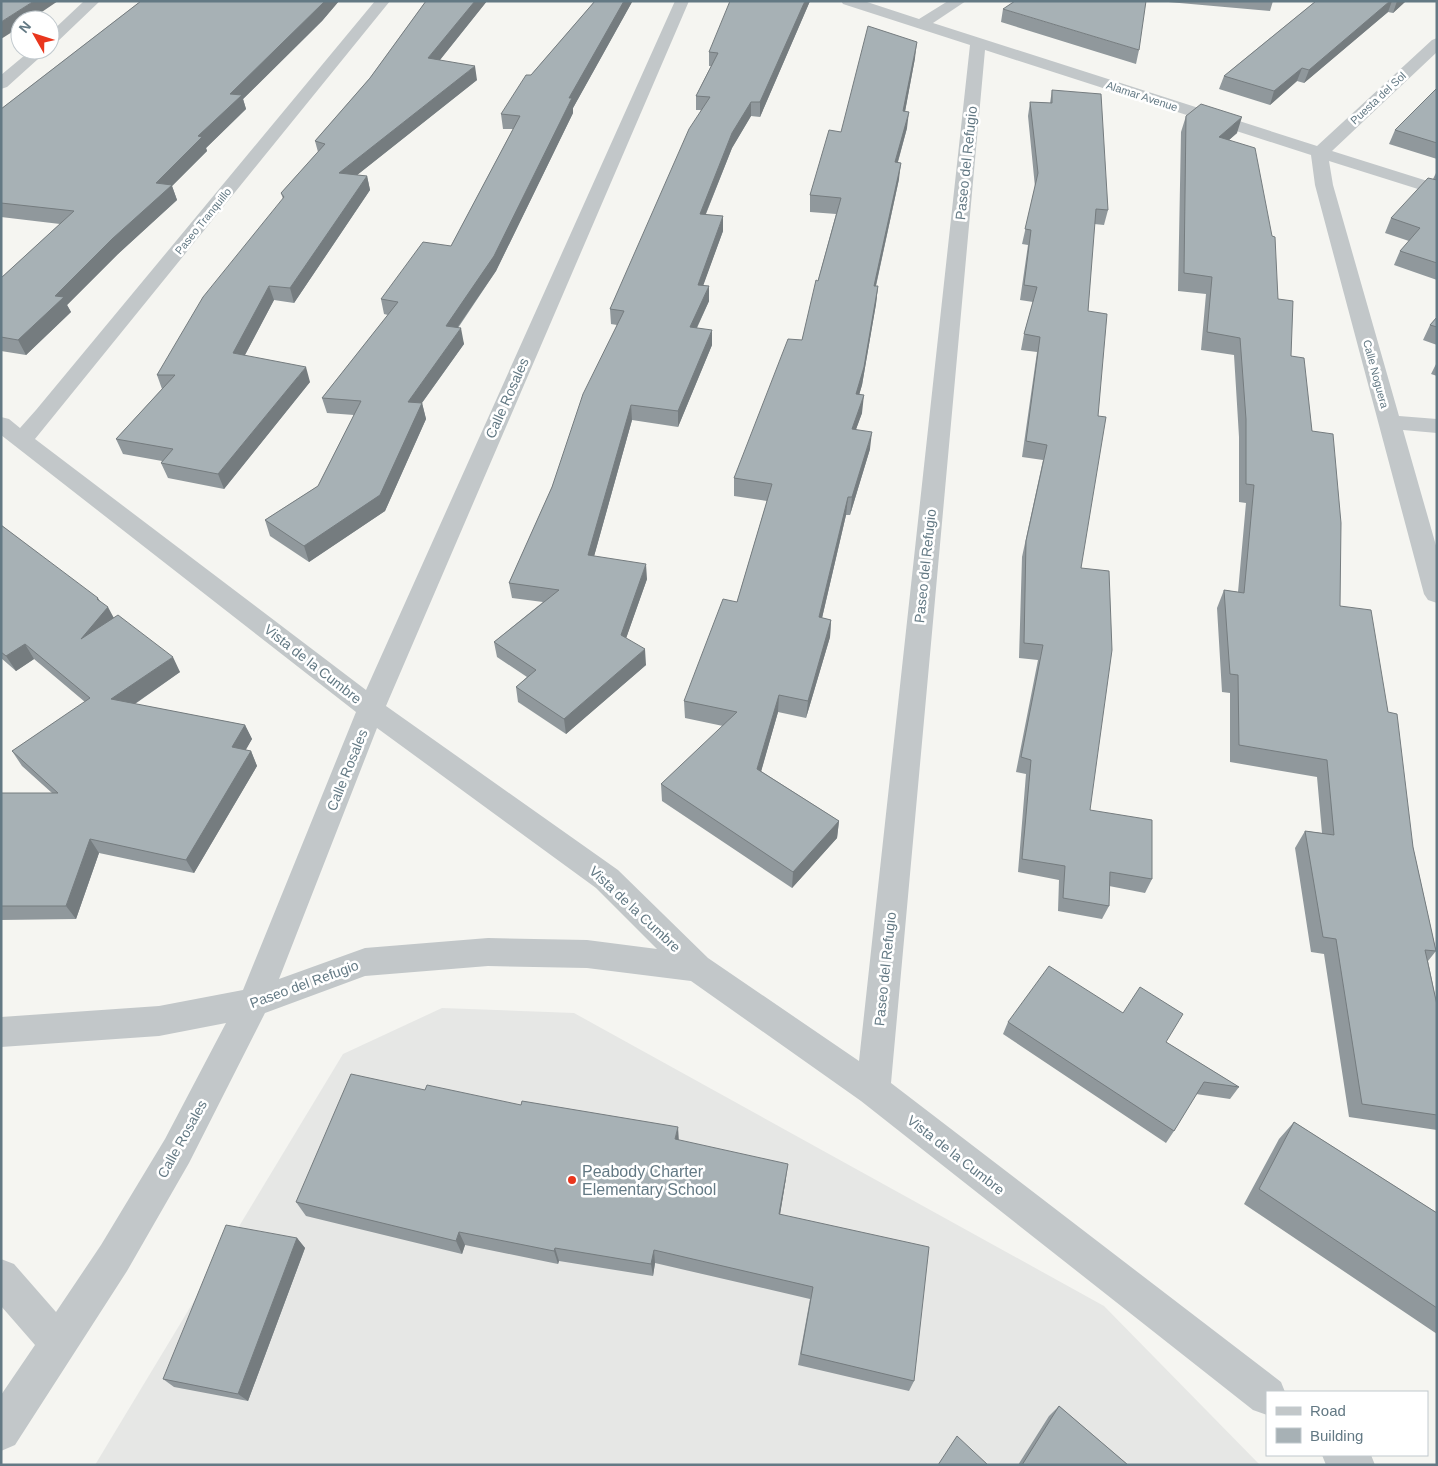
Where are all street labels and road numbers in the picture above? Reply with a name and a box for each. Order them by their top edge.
street label: Puesta del Sol [1348,69,1408,127]
street label: Alamar Avenue [1105,79,1179,113]
street label: Paseo del Refugio [952,105,980,221]
street label: Paseo Tranquillo [173,185,233,257]
street label: Calle Noguera [1361,338,1391,410]
street label: Calle Rosales [482,355,532,441]
street label: Paseo del Refugio [911,508,939,624]
street label: Vista de la Cumbre [261,621,365,707]
street label: Calle Rosales [323,727,371,813]
street label: Vista de la Cumbre [586,863,684,956]
street label: Paseo del Refugio [871,911,899,1027]
street label: Paseo del Refugio [248,957,361,1011]
street label: Calle Rosales [154,1097,210,1181]
street label: Vista de la Cumbre [904,1112,1008,1198]

